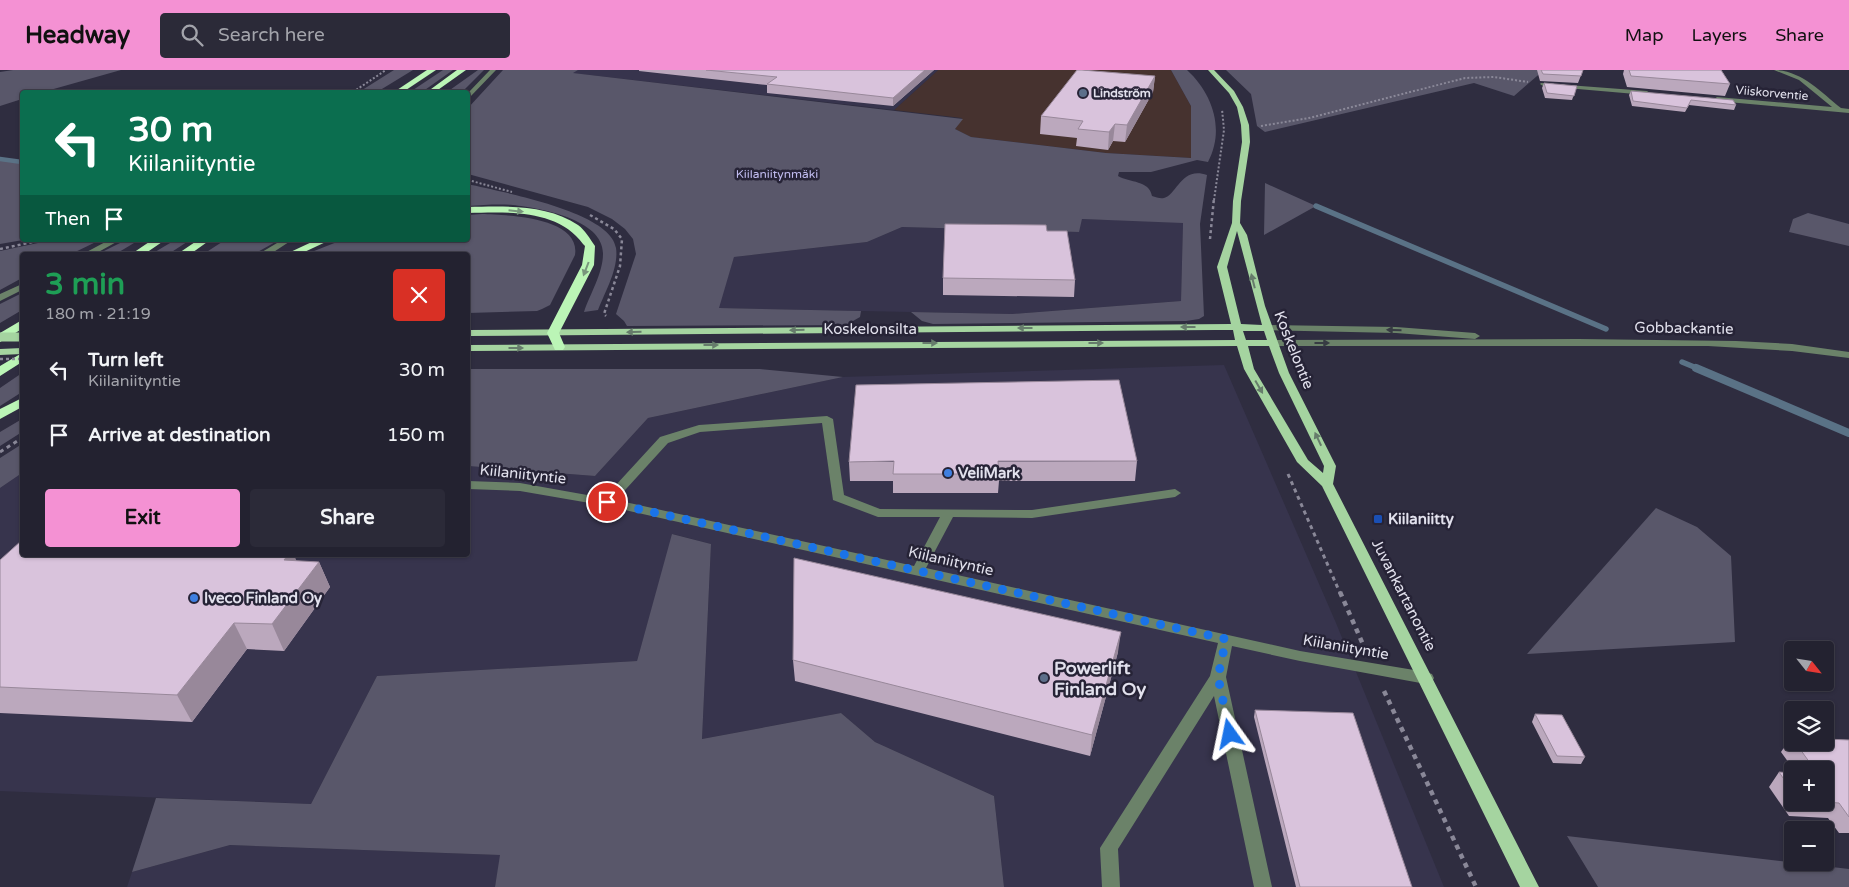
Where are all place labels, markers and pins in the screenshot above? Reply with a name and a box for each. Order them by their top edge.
place label: Lindström [1093,86,1151,100]
marker: Lindström [1077,87,1089,99]
place label: VeliMark [958,464,1020,482]
marker: VeliMark [942,467,954,479]
pin [586,481,628,523]
place label: Kiilaniitty [1388,510,1454,529]
marker: Kiilaniitty [1372,513,1384,525]
place label: Iveco Finland Oy [204,589,322,608]
marker: Iveco Finland Oy [188,592,200,604]
place label: Powerlift Finland Oy [1054,657,1146,700]
marker: Powerlift Finland Oy [1038,672,1050,684]

